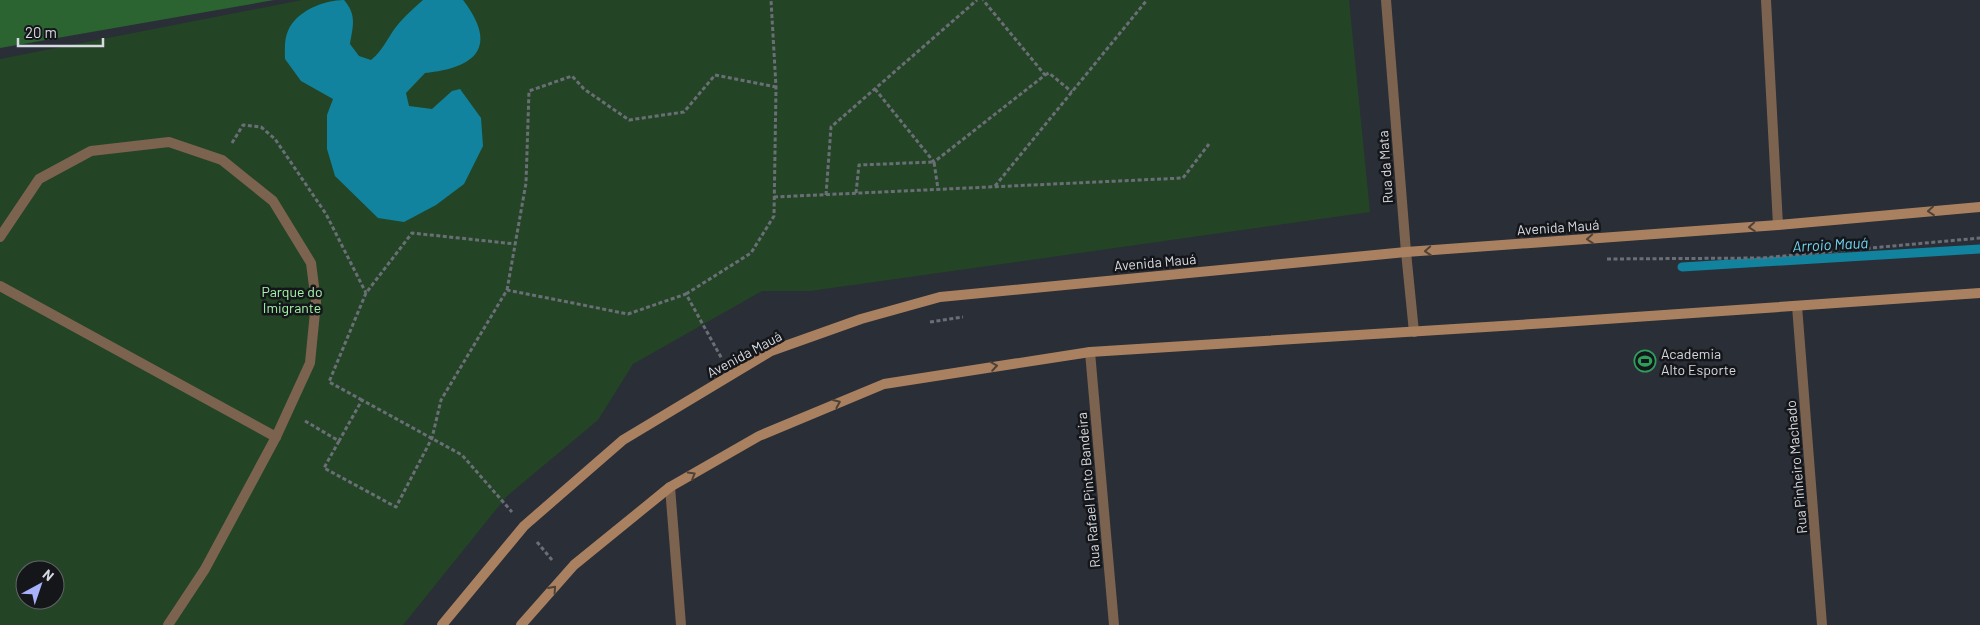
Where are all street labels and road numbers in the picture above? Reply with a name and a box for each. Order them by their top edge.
street label: Rua da Mata [1374,130,1396,204]
street label: Avenida Mauá [1516,216,1600,238]
street label: Avenida Mauá [1113,250,1197,274]
street label: Avenida Mauá [704,327,784,381]
street label: Rua Pinheiro Machado [1782,400,1810,534]
street label: Rua Rafael Pinto Bandeira [1073,412,1103,568]

